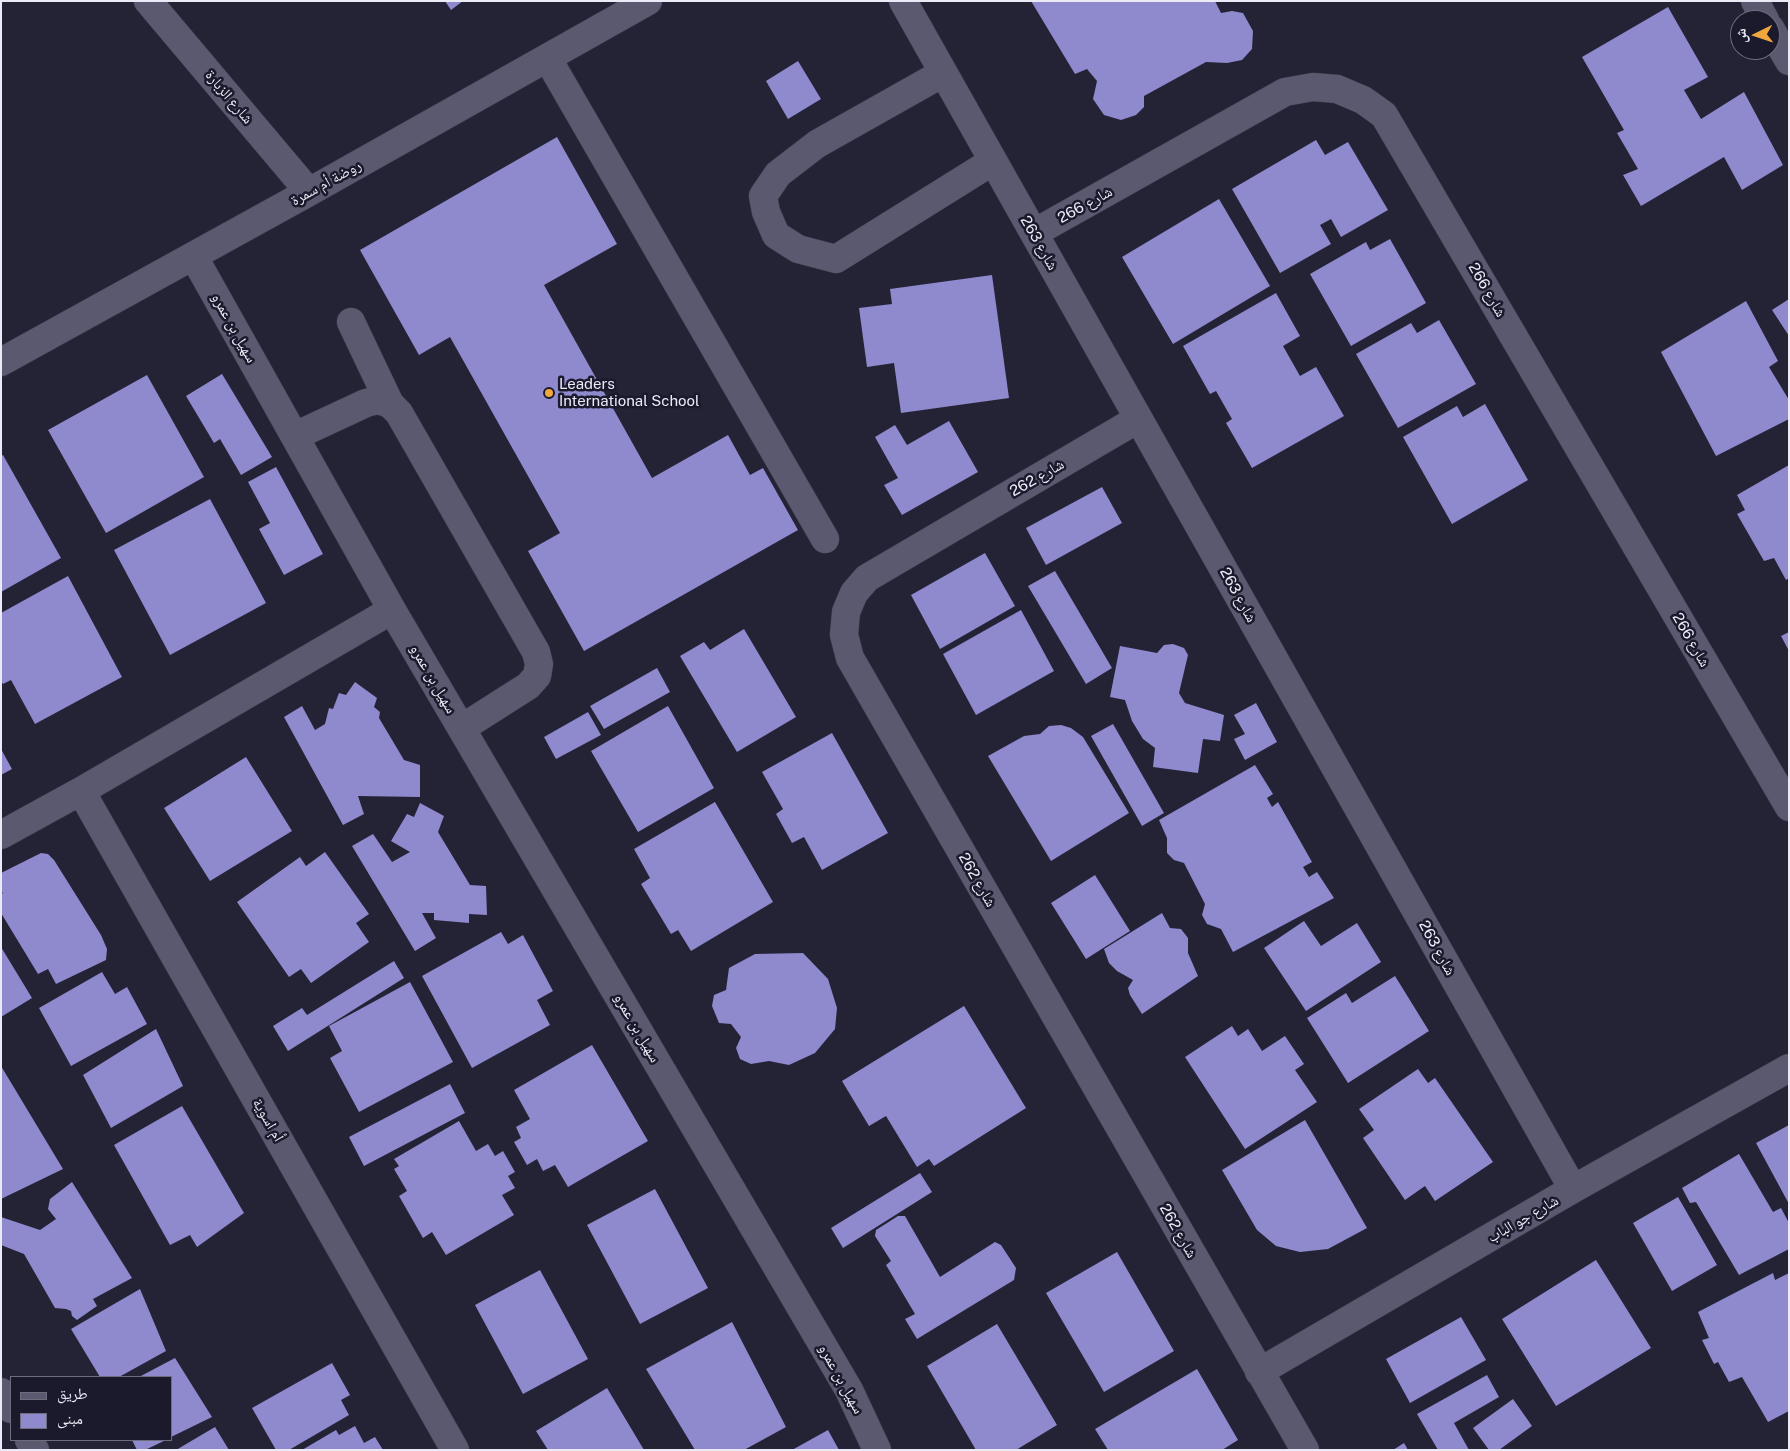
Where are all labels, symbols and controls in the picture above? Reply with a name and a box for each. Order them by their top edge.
north arrow [1730,10,1780,60]
text: ش [1733,28,1750,44]
street label: شارع الزبارة [201,66,257,128]
street label: روضة أم سمرة [288,156,364,210]
street label: شارع 266 [1055,183,1115,227]
street label: شارع 263 [1016,213,1062,273]
street label: شارع 266 [1464,260,1510,320]
street label: سهيل بن عمرو [207,290,261,366]
place label: Leaders International School [559,375,700,410]
marker: Leaders International School [543,387,555,399]
street label: شارع 262 [1007,455,1067,501]
street label: شارع 263 [1216,564,1260,626]
street label: شارع 266 [1668,610,1714,670]
street label: سهيل بن عمرو [406,641,460,717]
street label: شارع 262 [954,850,1000,910]
street label: شارع 263 [1415,917,1459,979]
street label: سهيل بن عمرو [610,990,664,1066]
street label: أم اسوية [248,1095,288,1145]
street label: شارع جو الباب [1484,1191,1562,1247]
street label: شارع 262 [1155,1201,1201,1261]
street label: سهيل بن عمرو [814,1341,868,1417]
legend [10,1376,172,1441]
text: طريق [57,1385,88,1402]
text: مبنى [57,1410,83,1427]

